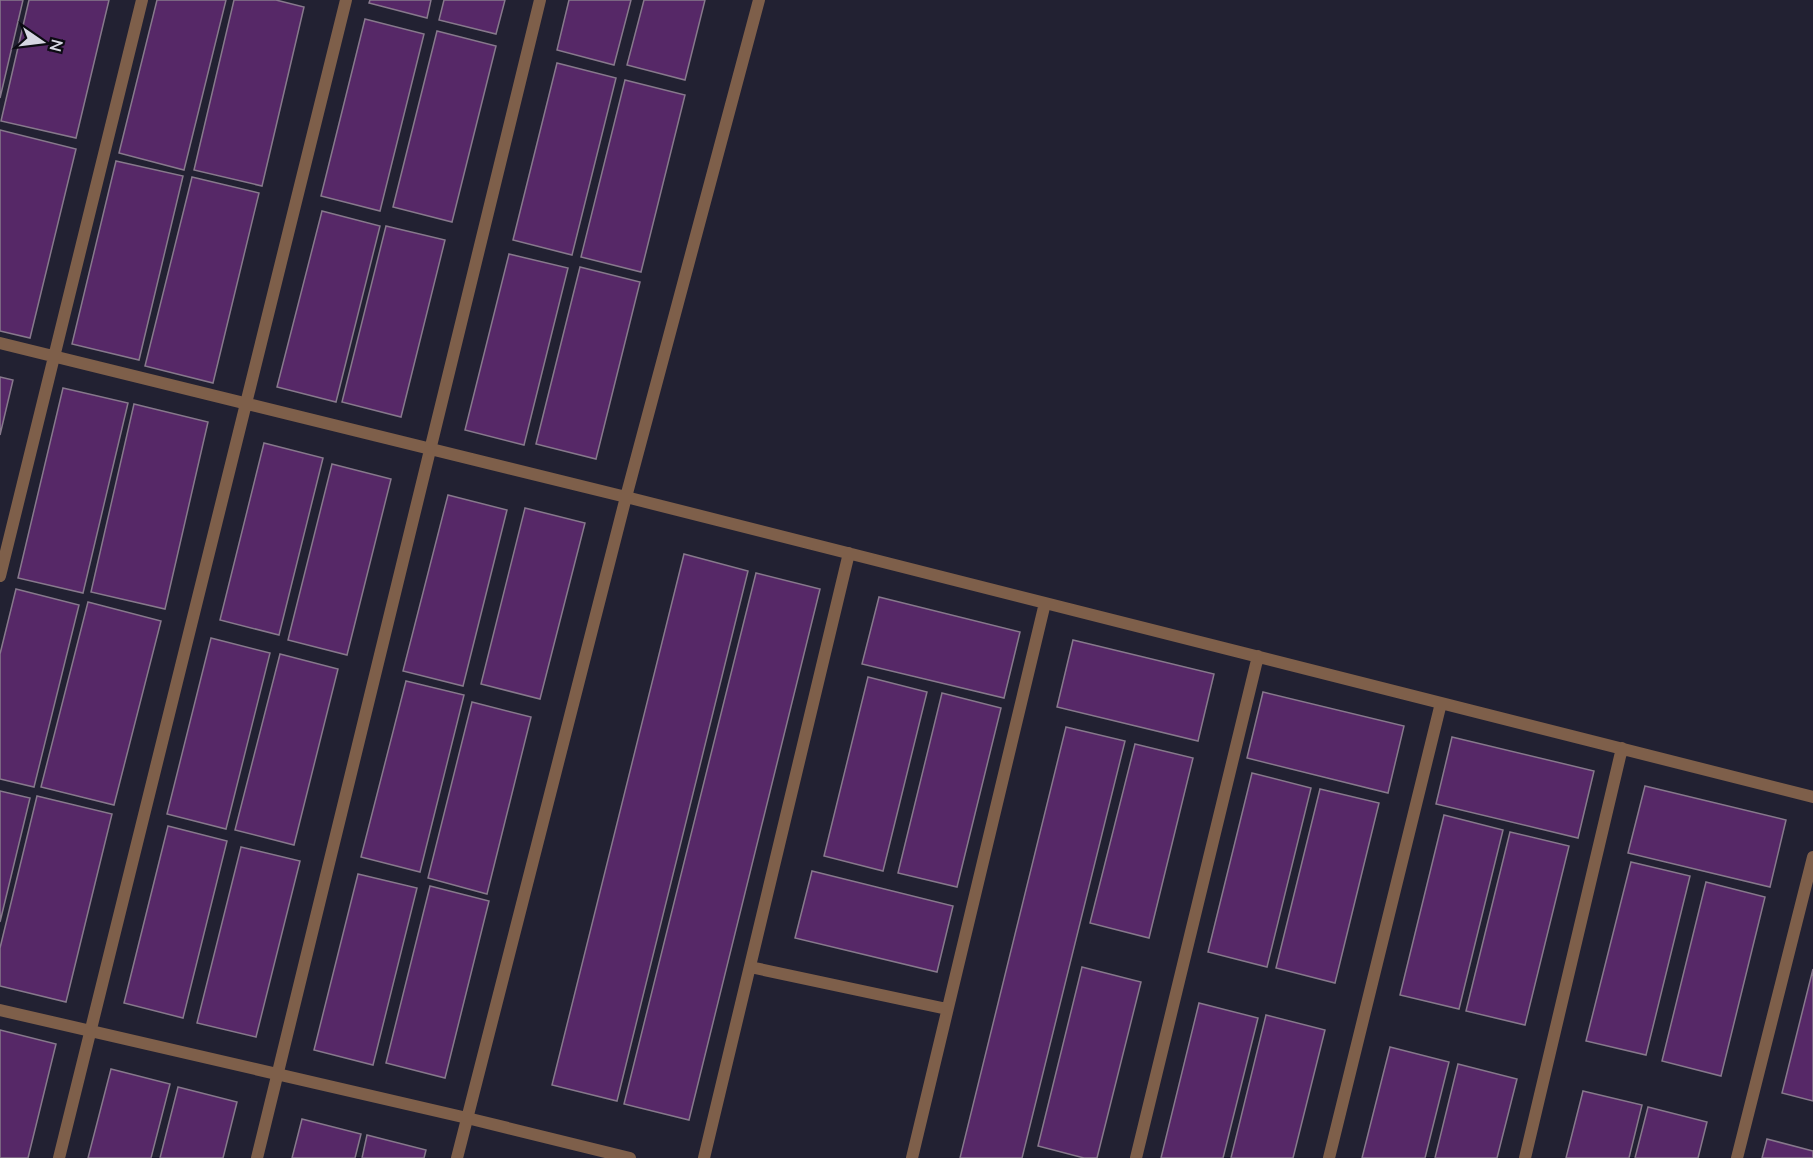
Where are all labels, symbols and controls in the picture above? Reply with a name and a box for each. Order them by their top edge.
north arrow [12,12,72,72]
text: N [45,37,68,54]

